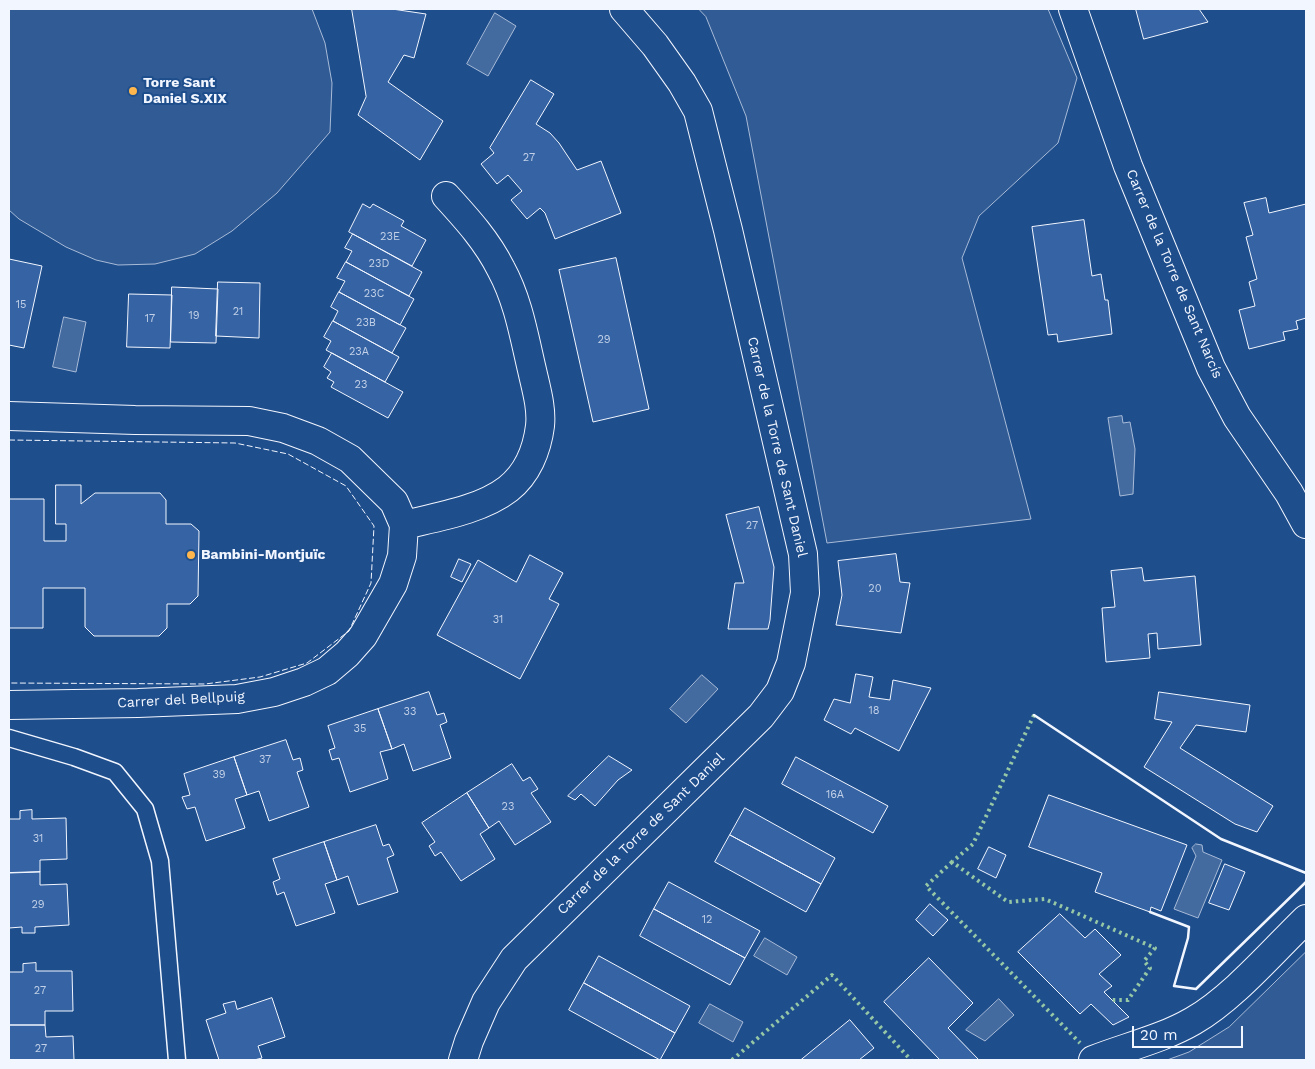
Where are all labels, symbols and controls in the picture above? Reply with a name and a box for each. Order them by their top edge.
place label: Torre Sant Daniel S.XIX [143,75,227,108]
marker: Torre Sant Daniel S.XIX [127,85,139,97]
house number: 27 [523,151,535,165]
street label: Carrer de la Torre de Sant Narcís [1122,167,1226,381]
house number: 23E [380,230,400,244]
house number: 23D [369,257,389,271]
house number: 23C [364,287,384,301]
house number: 15 [16,298,26,312]
house number: 21 [233,305,243,319]
house number: 19 [188,309,200,323]
house number: 17 [145,312,155,326]
house number: 23B [356,316,376,330]
house number: 29 [597,333,611,347]
street label: Carrer de la Torre de Sant Daniel [743,335,811,559]
house number: 23A [349,345,369,359]
house number: 23 [355,378,367,392]
house number: 27 [746,519,758,533]
place label: Bambini-Montjuïc [201,547,325,563]
marker: Bambini-Montjuïc [185,549,197,561]
house number: 20 [868,582,882,596]
house number: 31 [493,613,503,627]
street label: Carrer del Bellpuig [117,688,245,712]
house number: 18 [868,704,880,718]
house number: 33 [404,705,416,719]
house number: 35 [354,722,366,736]
street label: Carrer de la Torre de Sant Daniel [554,750,728,918]
house number: 37 [259,753,271,767]
house number: 39 [212,768,226,782]
house number: 16A [826,788,844,802]
house number: 23 [502,800,514,814]
house number: 31 [33,832,43,846]
house number: 29 [31,898,45,912]
house number: 12 [702,913,712,927]
house number: 27 [34,984,46,998]
scale bar [1135,1016,1246,1048]
text: 20 m [1140,1026,1178,1044]
house number: 27 [35,1042,47,1056]

